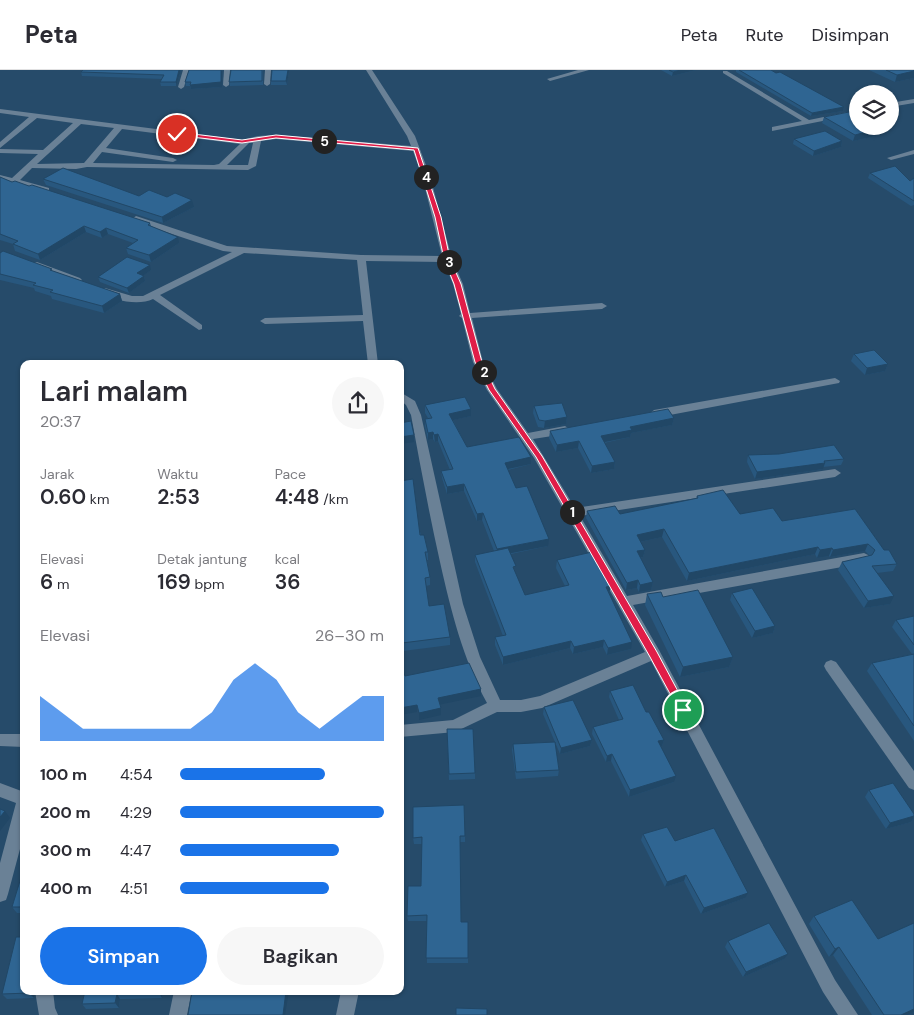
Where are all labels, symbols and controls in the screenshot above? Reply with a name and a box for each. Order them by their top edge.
text: Peta [25,19,78,50]
text: Peta [681,23,717,47]
text: Rute [745,23,784,47]
text: Disimpan [812,23,889,47]
map controls [849,85,899,135]
button: layers [849,85,899,135]
pin [156,113,198,155]
icon: check [163,120,191,148]
pin: 5 [312,128,336,154]
text: 5 [320,132,329,150]
pin: 4 [414,164,438,190]
text: 4 [422,168,431,186]
pin: 3 [436,250,462,274]
text: 3 [445,253,454,271]
pin: 2 [472,360,496,384]
text: 2 [480,363,489,381]
text: Lari malam [40,373,188,410]
button: share [332,377,384,429]
text: 20:37 [40,411,81,432]
text: Jarak [40,465,74,483]
text: Waktu [157,465,198,483]
text: Pace [275,465,306,483]
text: 0.60 [40,483,86,511]
text: 2:53 [157,483,200,511]
text: 4:48 [275,483,320,511]
text: km [86,490,109,508]
text: /km [320,490,348,508]
pin: 1 [560,500,584,524]
text: 1 [570,503,575,521]
text: Elevasi [40,550,84,568]
text: Detak jantung [157,550,247,568]
text: kcal [275,550,300,568]
text: 6 [40,568,53,596]
text: 169 [157,568,191,596]
text: 36 [275,568,301,596]
text: m [53,575,70,593]
text: bpm [191,575,225,593]
text: Elevasi [40,625,90,646]
text: 26–30 m [315,625,384,646]
pin [662,689,704,731]
icon: arrive [669,696,697,724]
text: 100 m [40,764,87,785]
text: 4:54 [120,764,152,785]
text: 200 m [40,802,91,823]
text: 4:29 [120,802,152,823]
text: 300 m [40,840,91,861]
text: 4:47 [120,840,151,861]
text: 400 m [40,878,92,899]
text: 4:51 [120,878,148,899]
button: Simpan [40,927,207,985]
button: Bagikan [217,927,384,985]

